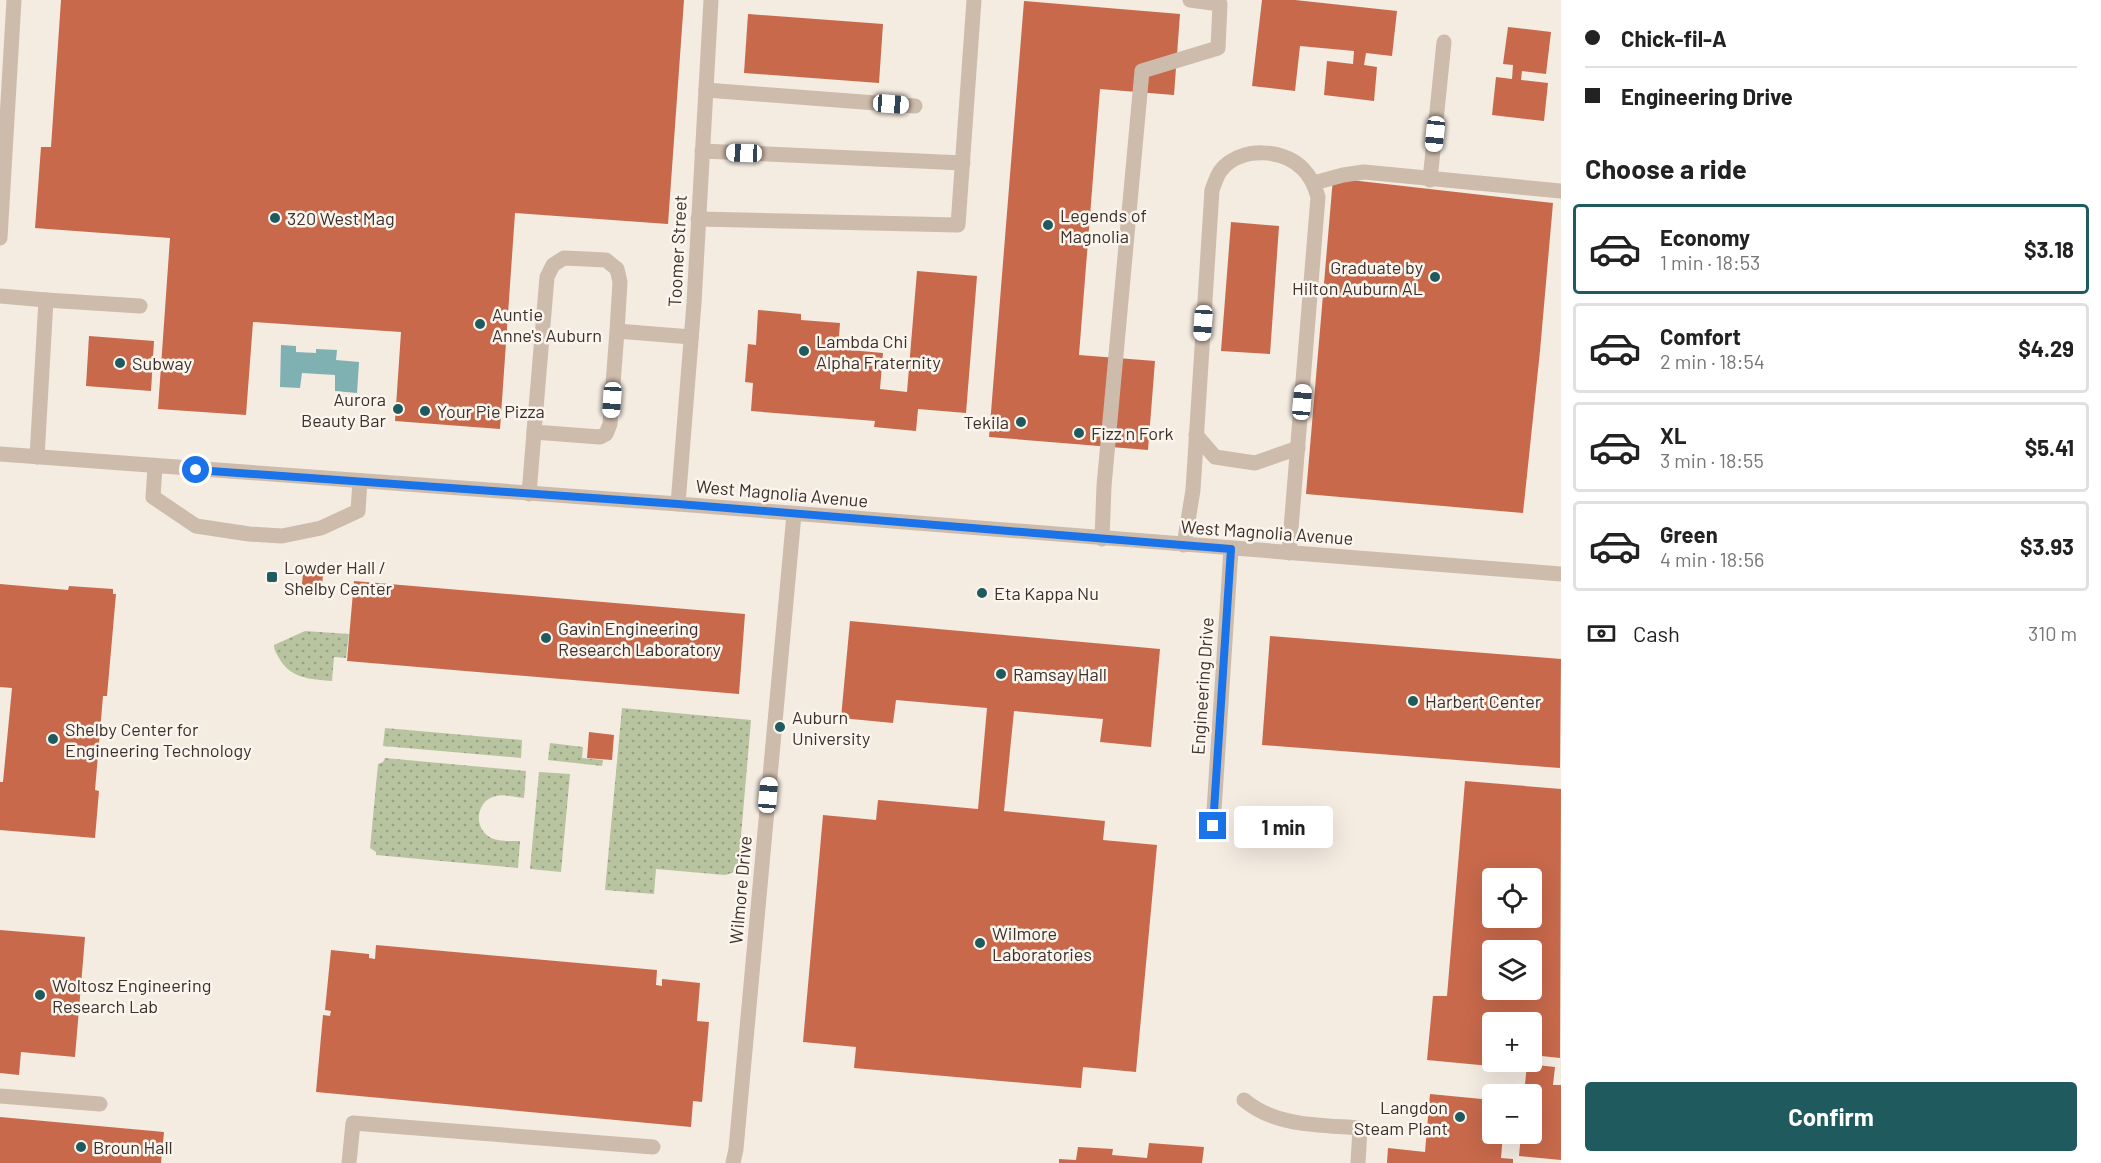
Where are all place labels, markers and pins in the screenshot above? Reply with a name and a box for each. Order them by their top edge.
place label: Legends of Magnolia [1060,204,1147,247]
place label: 320 West Mag [287,207,395,229]
marker: 320 West Mag [268,211,282,225]
marker: Legends of Magnolia [1041,218,1055,232]
place label: Graduate by Hilton Auburn AL [1292,256,1423,299]
marker: Graduate by Hilton Auburn AL [1428,270,1442,284]
place label: Auntie Anne's Auburn [492,303,602,346]
marker: Auntie Anne's Auburn [473,317,487,331]
place label: Lambda Chi Alpha Fraternity [816,330,941,373]
marker: Lambda Chi Alpha Fraternity [797,344,811,358]
place label: Subway [132,352,192,374]
marker: Subway [113,356,127,370]
place label: Aurora Beauty Bar [301,388,386,431]
place label: Your Pie Pizza [437,400,545,422]
marker: Aurora Beauty Bar [391,402,405,416]
marker: Your Pie Pizza [418,404,432,418]
place label: Tekila [963,411,1009,433]
marker: Tekila [1014,415,1028,429]
place label: Fizz n Fork [1091,422,1174,444]
marker: Fizz n Fork [1072,426,1086,440]
place label: Lowder Hall / Shelby Center [284,556,392,599]
marker: Lowder Hall / Shelby Center [265,570,279,584]
place label: Eta Kappa Nu [994,582,1099,604]
marker: Eta Kappa Nu [975,586,989,600]
place label: Gavin Engineering Research Laboratory [558,617,721,660]
marker: Gavin Engineering Research Laboratory [539,631,553,645]
place label: Ramsay Hall [1013,663,1107,685]
marker: Ramsay Hall [994,667,1008,681]
place label: Harbert Center [1425,690,1542,712]
marker: Harbert Center [1406,694,1420,708]
place label: Auburn University [792,706,870,749]
place label: Shelby Center for Engineering Technology [65,718,252,761]
marker: Auburn University [773,720,787,734]
marker: Shelby Center for Engineering Technology [46,732,60,746]
place label: Wilmore Laboratories [992,922,1092,965]
marker: Wilmore Laboratories [973,936,987,950]
place label: Woltosz Engineering Research Lab [52,974,211,1017]
marker: Woltosz Engineering Research Lab [33,988,47,1002]
place label: Langdon Steam Plant [1354,1096,1448,1139]
marker: Langdon Steam Plant [1453,1110,1467,1124]
place label: Broun Hall [93,1136,173,1158]
marker: Broun Hall [74,1140,88,1154]

